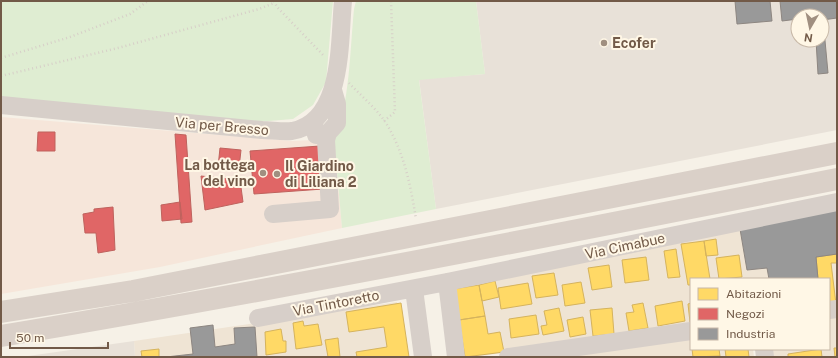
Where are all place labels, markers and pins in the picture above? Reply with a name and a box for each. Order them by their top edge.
place label: Ecofer [612,35,656,51]
marker: Ecofer [599,38,609,48]
place label: La bottega del vino [184,157,255,189]
place label: Il Giardino di Liliana 2 [285,158,357,190]
marker: La bottega del vino [258,168,268,178]
marker: Il Giardino di Liliana 2 [272,169,282,179]

